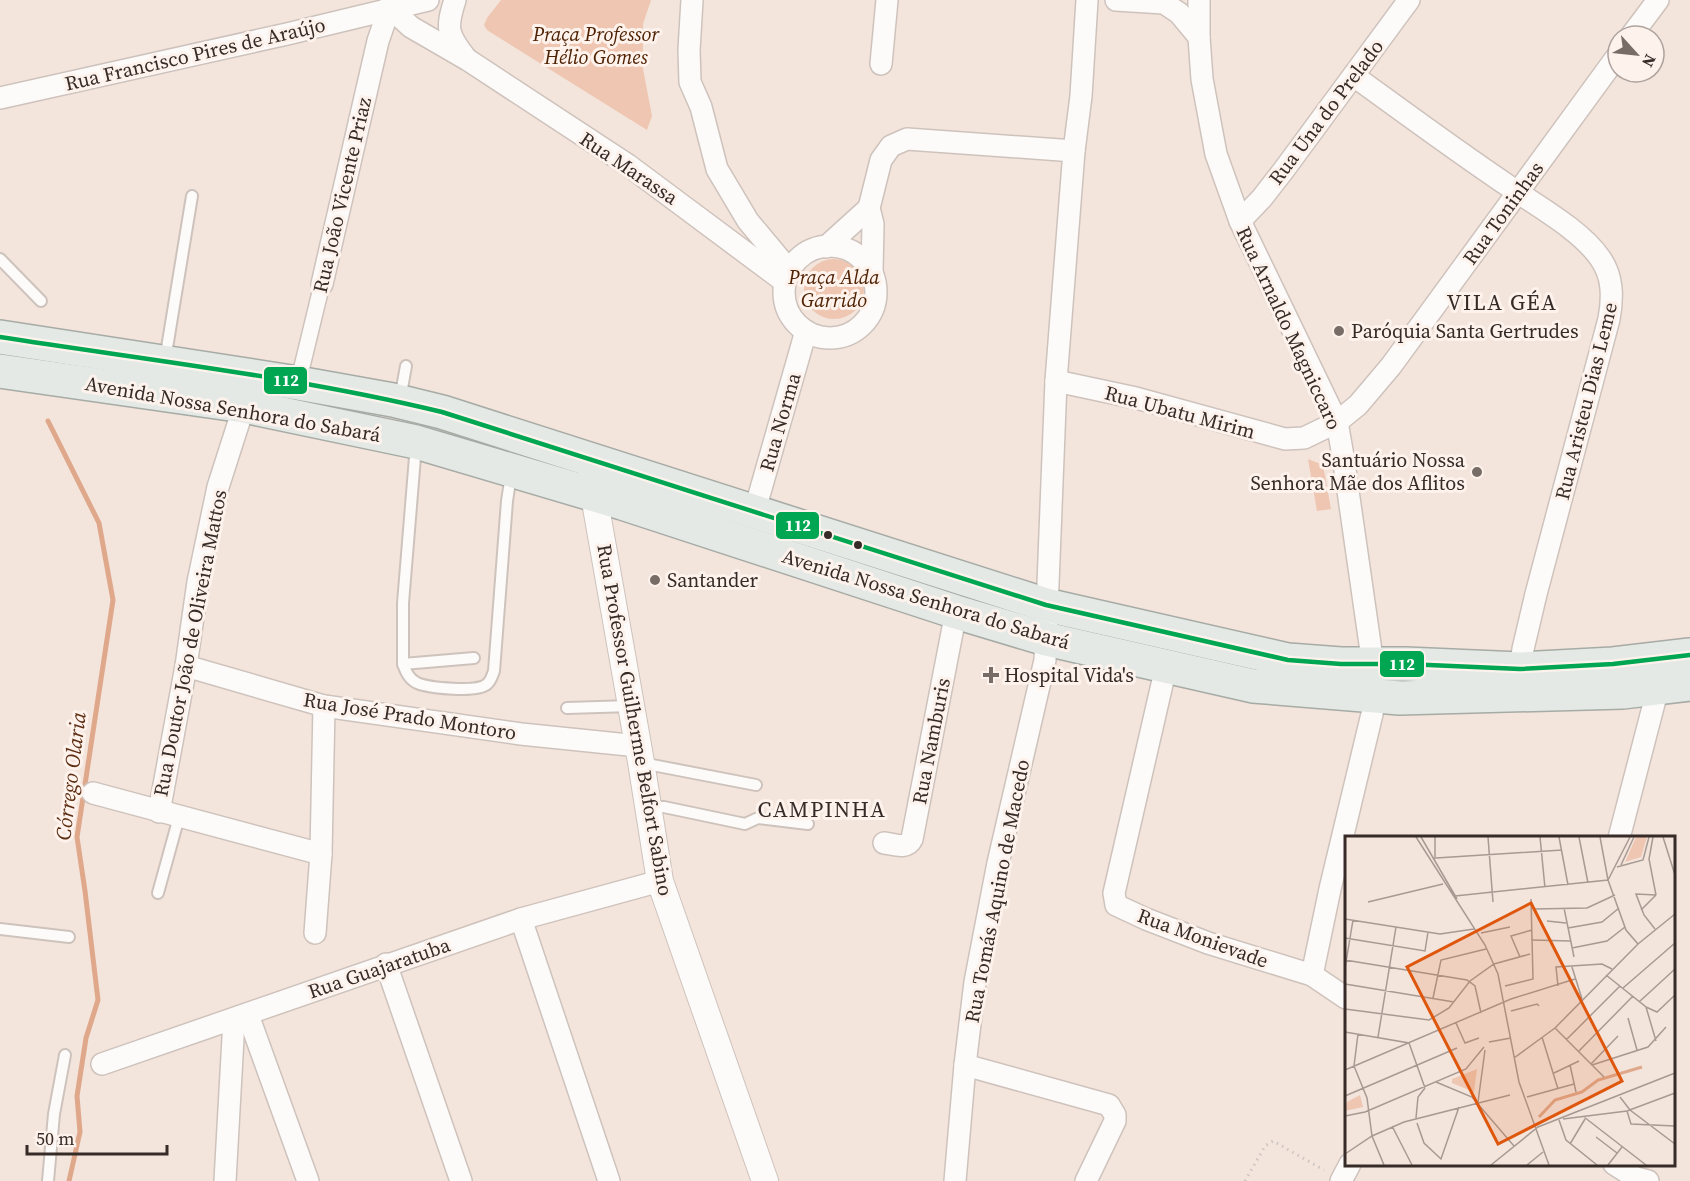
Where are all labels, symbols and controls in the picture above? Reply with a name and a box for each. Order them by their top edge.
street label: Rua Francisco Pires de Araújo [62,10,328,98]
park label: Praça Professor Hélio Gomes [532,20,660,71]
north arrow [1606,24,1666,84]
street label: Rua Una do Prelado [1262,34,1390,190]
text: N [1637,51,1662,71]
street label: Rua João Vicente Priaz [306,94,378,296]
street label: Rua Marassa [574,125,684,212]
street label: Rua Toninhas [1456,156,1550,270]
street label: Rua Arnaldo Magniccaro [1230,222,1348,434]
park label: Praça Alda Garrido [787,263,880,314]
district label: VILA GÉA [1447,287,1557,317]
street label: Rua Aristeu Dias Leme [1548,299,1624,503]
place label: Paróquia Santa Gertrudes [1351,317,1579,345]
marker: Paróquia Santa Gertrudes [1332,324,1346,338]
line badge: 112 [263,366,308,395]
street label: Avenida Nossa Senhora do Sabará [83,369,384,449]
text: 112 [273,369,299,391]
street label: Rua Norma [753,369,808,475]
street label: Rua Ubatu Mirim [1102,378,1258,446]
place label: Santuário Nossa Senhora Mãe dos Aflitos [1250,446,1466,497]
marker: Santuário Nossa Senhora Mãe dos Aflitos [1470,465,1484,479]
street label: Rua Doutor João de Oliveira Mattos [146,487,234,799]
line badge: 112 [775,511,820,540]
text: 112 [785,514,811,536]
unlabelled marker [822,529,834,541]
unlabelled marker [852,539,864,551]
street label: Rua Professor Guilherme Belfort Sabino [590,542,680,898]
street label: Avenida Nossa Senhora do Sabará [779,542,1074,656]
place label: Santander [667,566,759,594]
marker: Santander [648,573,662,587]
line badge: 112 [1379,650,1425,678]
text: 112 [1389,653,1415,675]
place label: Hospital Vida's [1004,661,1134,689]
marker: Hospital Vida's [982,666,1000,684]
street label: Rua Namburis [905,676,957,806]
street label: Rua José Prado Montoro [302,685,518,747]
water label: Córrego Olaria [48,710,93,842]
street label: Rua Tomás Aquino de Macedo [958,757,1036,1025]
district label: CAMPINHA [758,794,886,824]
inset map [1345,836,1675,1166]
street label: Rua Monievade [1134,901,1272,975]
street label: Rua Guajaratuba [304,930,455,1005]
scale bar [27,1118,166,1156]
text: 50 m [36,1126,74,1151]

